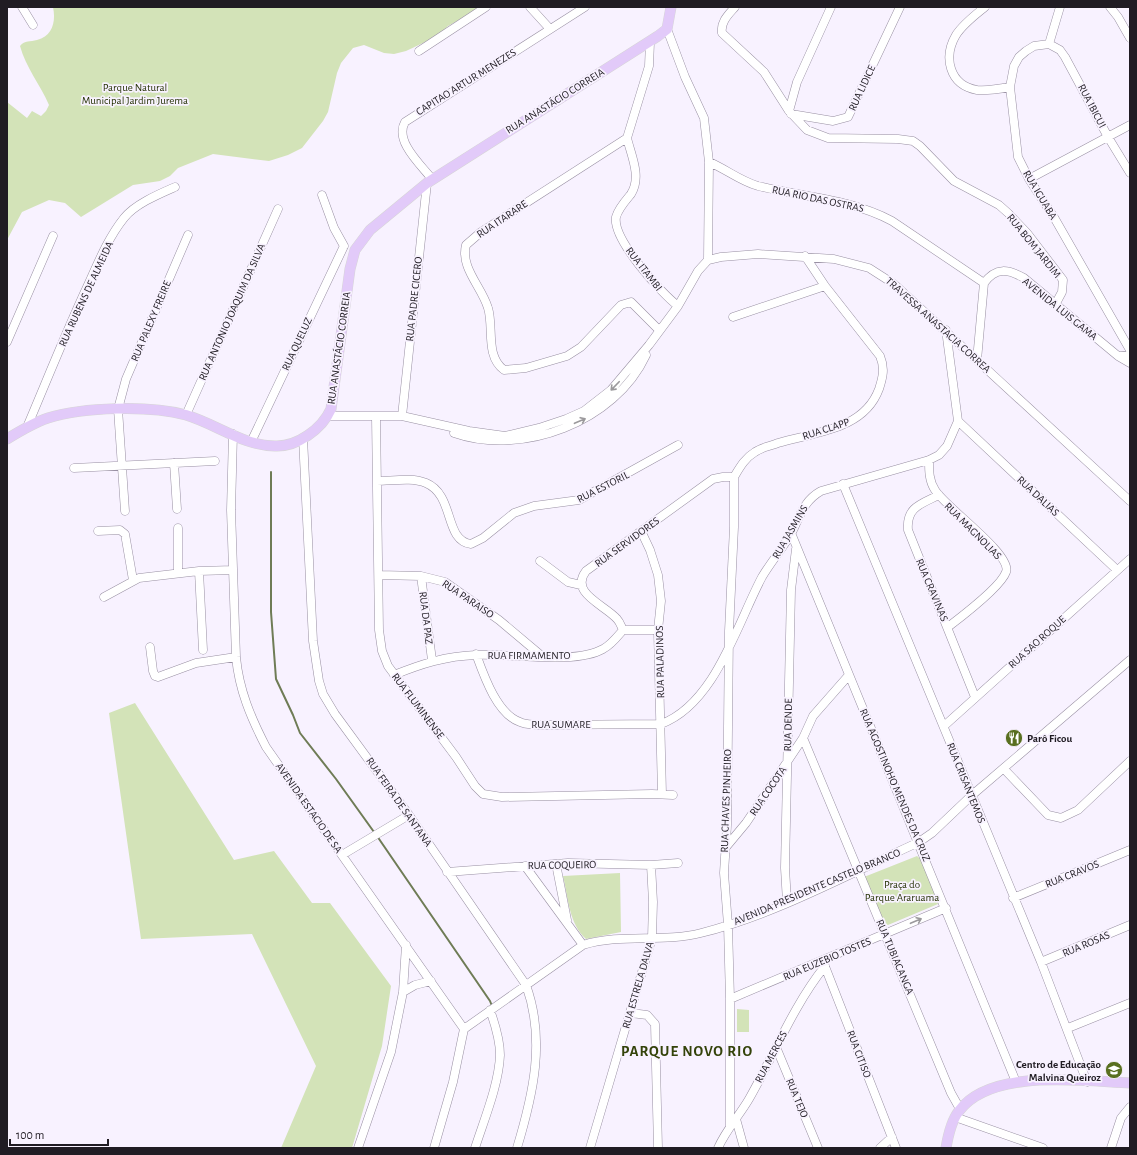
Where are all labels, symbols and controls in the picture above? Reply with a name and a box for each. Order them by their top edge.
street label: CAPITAO ARTUR MENEZES [414,47,518,117]
street label: RUA LIDICE [847,63,878,113]
street label: RUA ANASTÁCIO CORREIA [503,65,607,136]
park label: Parque Natural Municipal Jardim Jurema [82,82,188,106]
street label: RUA IBICUI [1076,82,1108,130]
street label: RUA IGUABA [1021,168,1059,222]
street label: RUA RIO DAS OSTRAS [771,184,865,214]
street label: RUA ITARARE [475,198,530,240]
street label: RUA BOM JARDIM [1005,212,1063,280]
street label: RUA RUBENS DE ALMEIDA [57,239,115,348]
street label: RUA ANTONIO JOAQUIM DA SILVA [197,241,268,382]
street label: RUA ITAMBI [624,245,664,293]
street label: RUA PADRE CICERO [404,256,424,342]
street label: TRAVESSA ANASTACIA CORREA [883,275,993,375]
street label: AVENIDA LUIS GAMA [1021,276,1100,343]
street label: RUA PALEXY FREIRE [129,278,173,363]
street label: RUA ANASTÁCIO CORREIA [325,290,352,405]
street label: RUA QUELUZ [280,316,314,372]
one-way arrow [610,381,620,391]
one-way arrow [573,416,585,424]
street label: RUA CLAPP [801,416,851,442]
street label: RUA ESTORIL [575,469,631,505]
street label: RUA DALIAS [1015,474,1061,518]
street label: RUA MAGNOLIAS [942,500,1004,562]
street label: RUA JASMINS [770,503,810,561]
street label: RUA SERVIDORES [593,515,661,569]
street label: RUA CRAVINAS [914,557,950,623]
street label: RUA PARAISO [440,578,496,620]
street label: RUA DA PAZ [417,591,435,645]
street label: RUA SAO ROQUE [1006,613,1068,671]
street label: RUA PALADINOS [654,626,666,698]
street label: RUA FIRMAMENTO [488,650,570,661]
street label: RUA FLUMINENSE [390,671,447,742]
street label: RUA DENDE [782,698,794,752]
street label: RUA AGOSTINOHO MENDES DA CRUZ [858,707,932,863]
street label: RUA SUMARE [531,719,591,730]
restaurant icon: Parô Ficou [1004,728,1024,748]
place label: Parô Ficou [1027,733,1073,744]
street label: RUA CRISANTEMOS [945,741,987,825]
street label: RUA CHAVES PINHEIRO [719,749,733,853]
street label: RUA FEIRA DE SANTANA [364,755,434,849]
street label: AVENIDA ESTACIO DE SA [274,761,345,856]
street label: RUA COCOTA [748,764,789,818]
street label: AVENIDA PRESIDENTE CASTELO BRANCO [732,847,902,927]
street label: RUA CRAVOS [1044,858,1100,890]
street label: RUA COQUEIRO [528,859,596,871]
park label: Praça do Parque Araruama [865,879,939,903]
one-way arrow [909,917,921,924]
street label: RUA TUBIACANGA [874,918,916,997]
street label: RUA ROSAS [1061,929,1111,959]
street label: RUA EUZEBIO TOSTES [781,936,873,982]
street label: RUA ESTRELA DALVA [620,939,656,1030]
street label: RUA MERCES [753,1029,789,1085]
street label: RUA CITISO [845,1029,873,1079]
district label: PARQUE NOVO RIO [621,1044,753,1059]
place label: Centro de Educação Malvina Queiroz [1016,1059,1102,1084]
school or university icon: Centro de Educação Malvina Queiroz [1104,1060,1124,1080]
street label: RUA TEJO [784,1077,810,1119]
scale bar [10,1121,108,1147]
text: 100 m [16,1129,44,1141]

